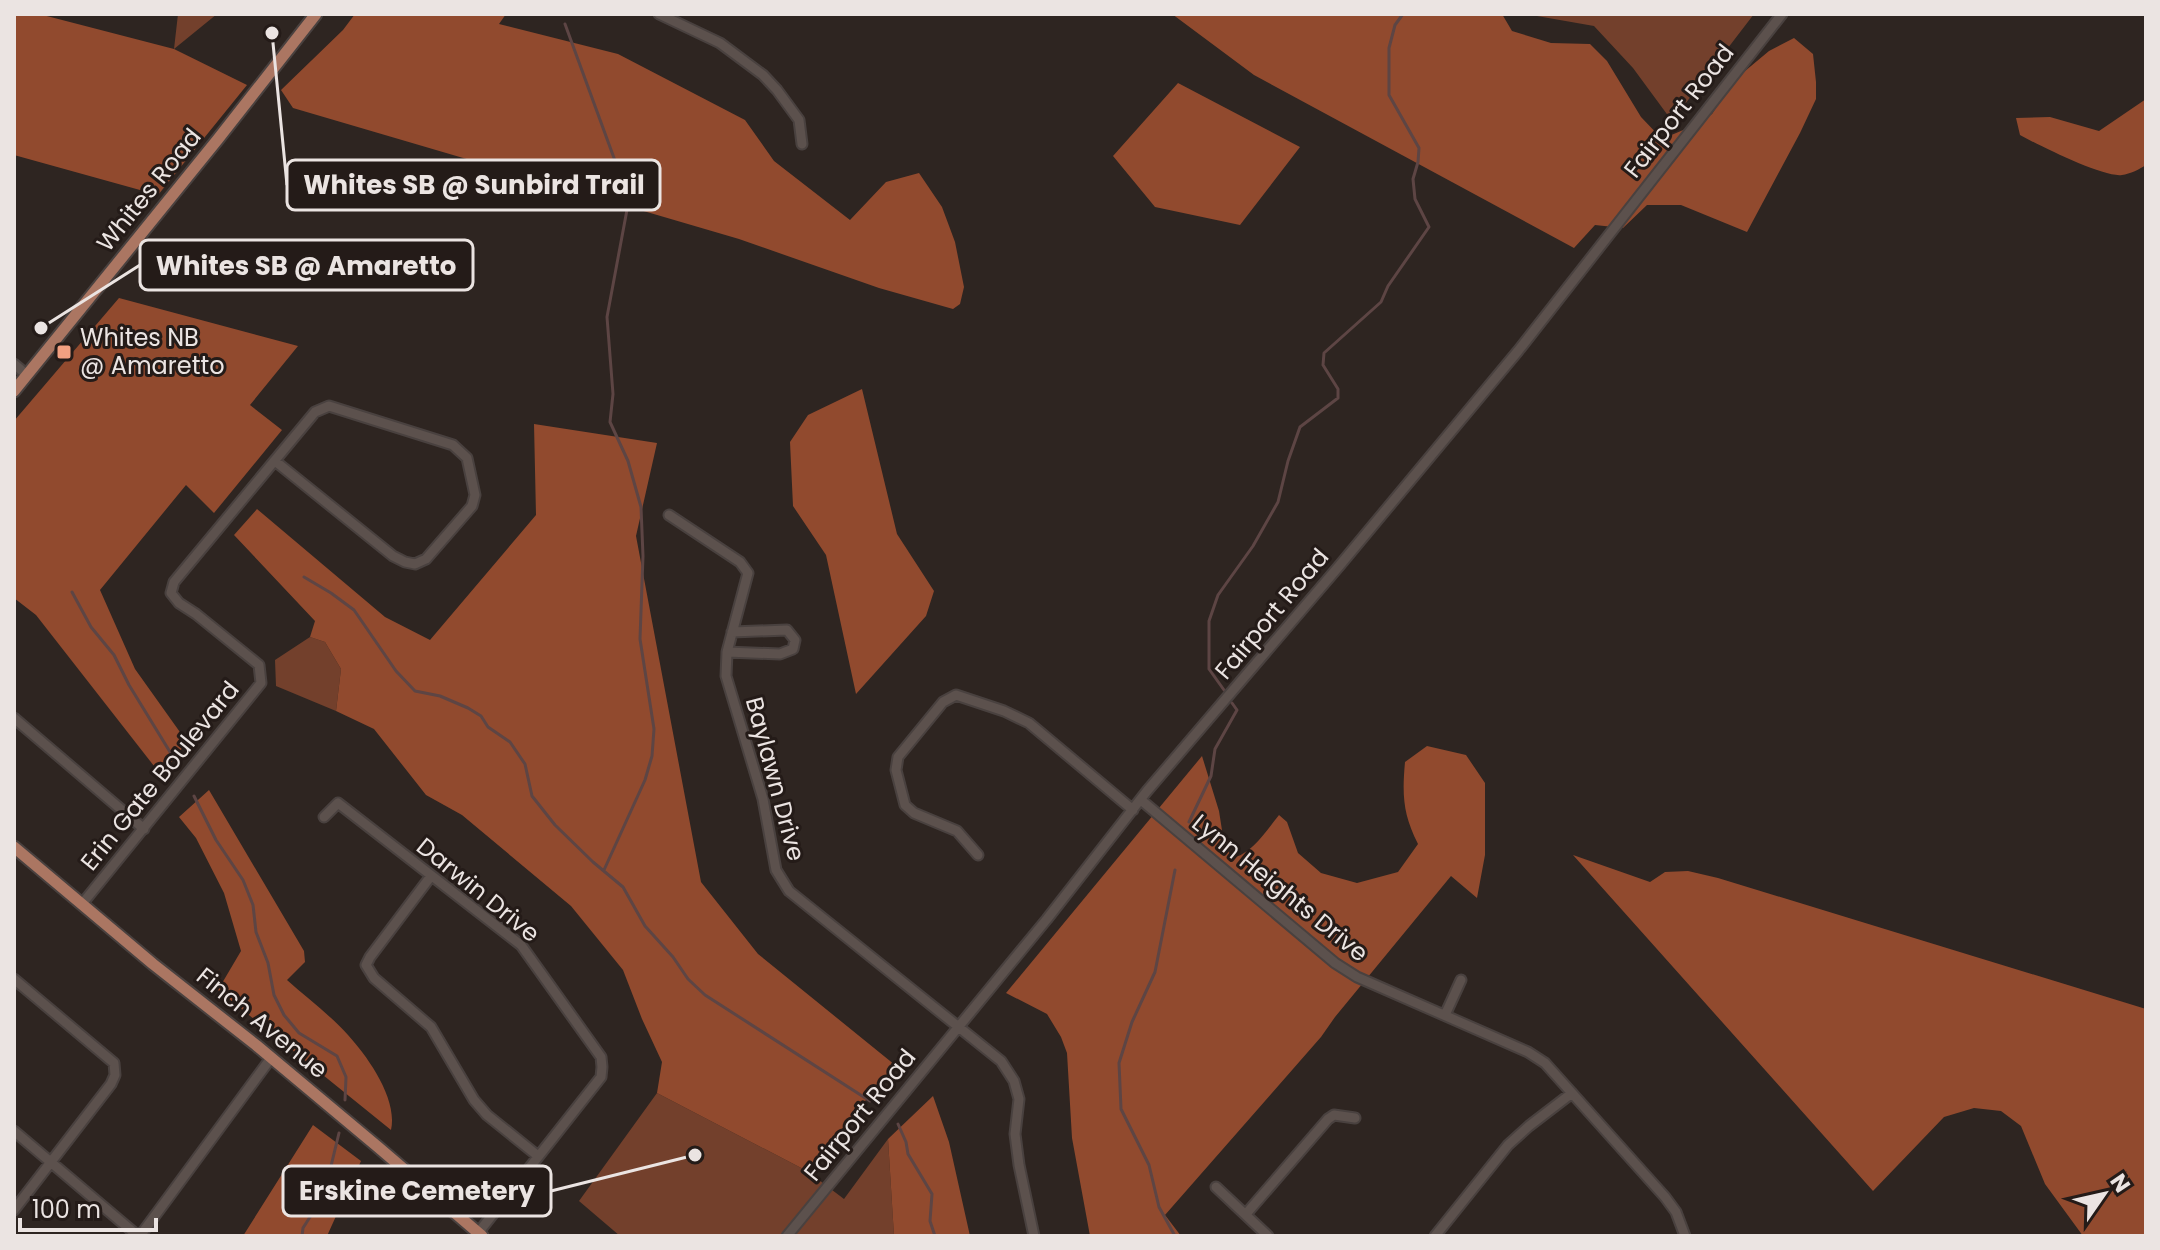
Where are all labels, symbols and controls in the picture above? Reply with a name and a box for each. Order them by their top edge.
street label: Fairport Road [1616,37,1741,184]
street label: Whites Road [89,121,209,258]
callout: Whites SB @ Sunbird Trail [287,160,660,210]
text: Whites SB @ Sunbird Trail [303,167,645,203]
callout: Whites SB @ Amaretto [140,240,473,290]
text: Whites SB @ Amaretto [156,248,456,284]
place label: Whites NB @ Amaretto [80,321,225,382]
marker: Whites NB @ Amaretto [55,343,73,361]
street label: Fairport Road [1207,541,1336,686]
street label: Erin Gate Boulevard [73,674,246,877]
street label: Baylawn Drive [738,693,813,864]
street label: Lynn Heights Drive [1185,806,1375,969]
street label: Darwin Drive [410,830,547,950]
street label: Finch Avenue [190,959,335,1086]
street label: Fairport Road [796,1042,923,1188]
north arrow [2064,1154,2144,1234]
callout: Erskine Cemetery [283,1166,551,1216]
text: N [2103,1168,2138,1199]
text: Erskine Cemetery [299,1173,536,1209]
scale bar [20,1182,156,1232]
text: 100 m [32,1193,101,1226]

